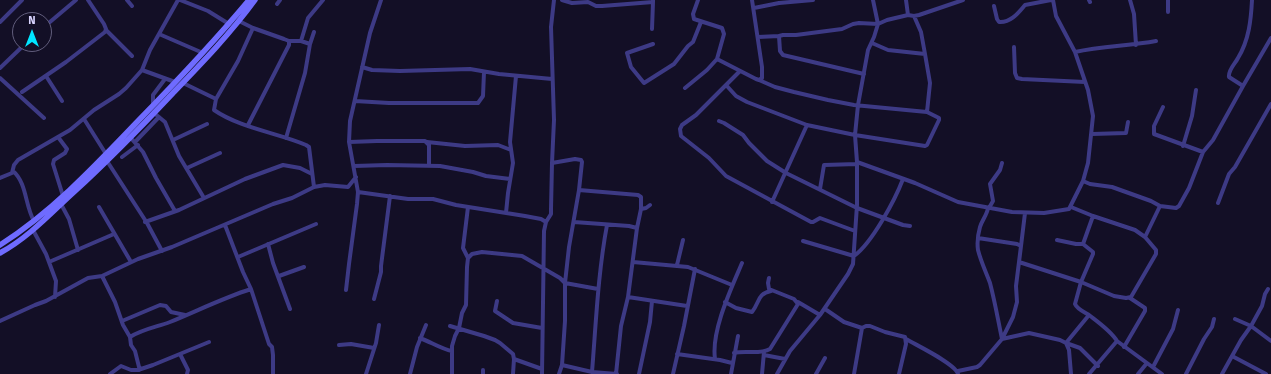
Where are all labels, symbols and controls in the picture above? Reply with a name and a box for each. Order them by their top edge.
north arrow [12,12,52,52]
text: N [28,14,36,27]

